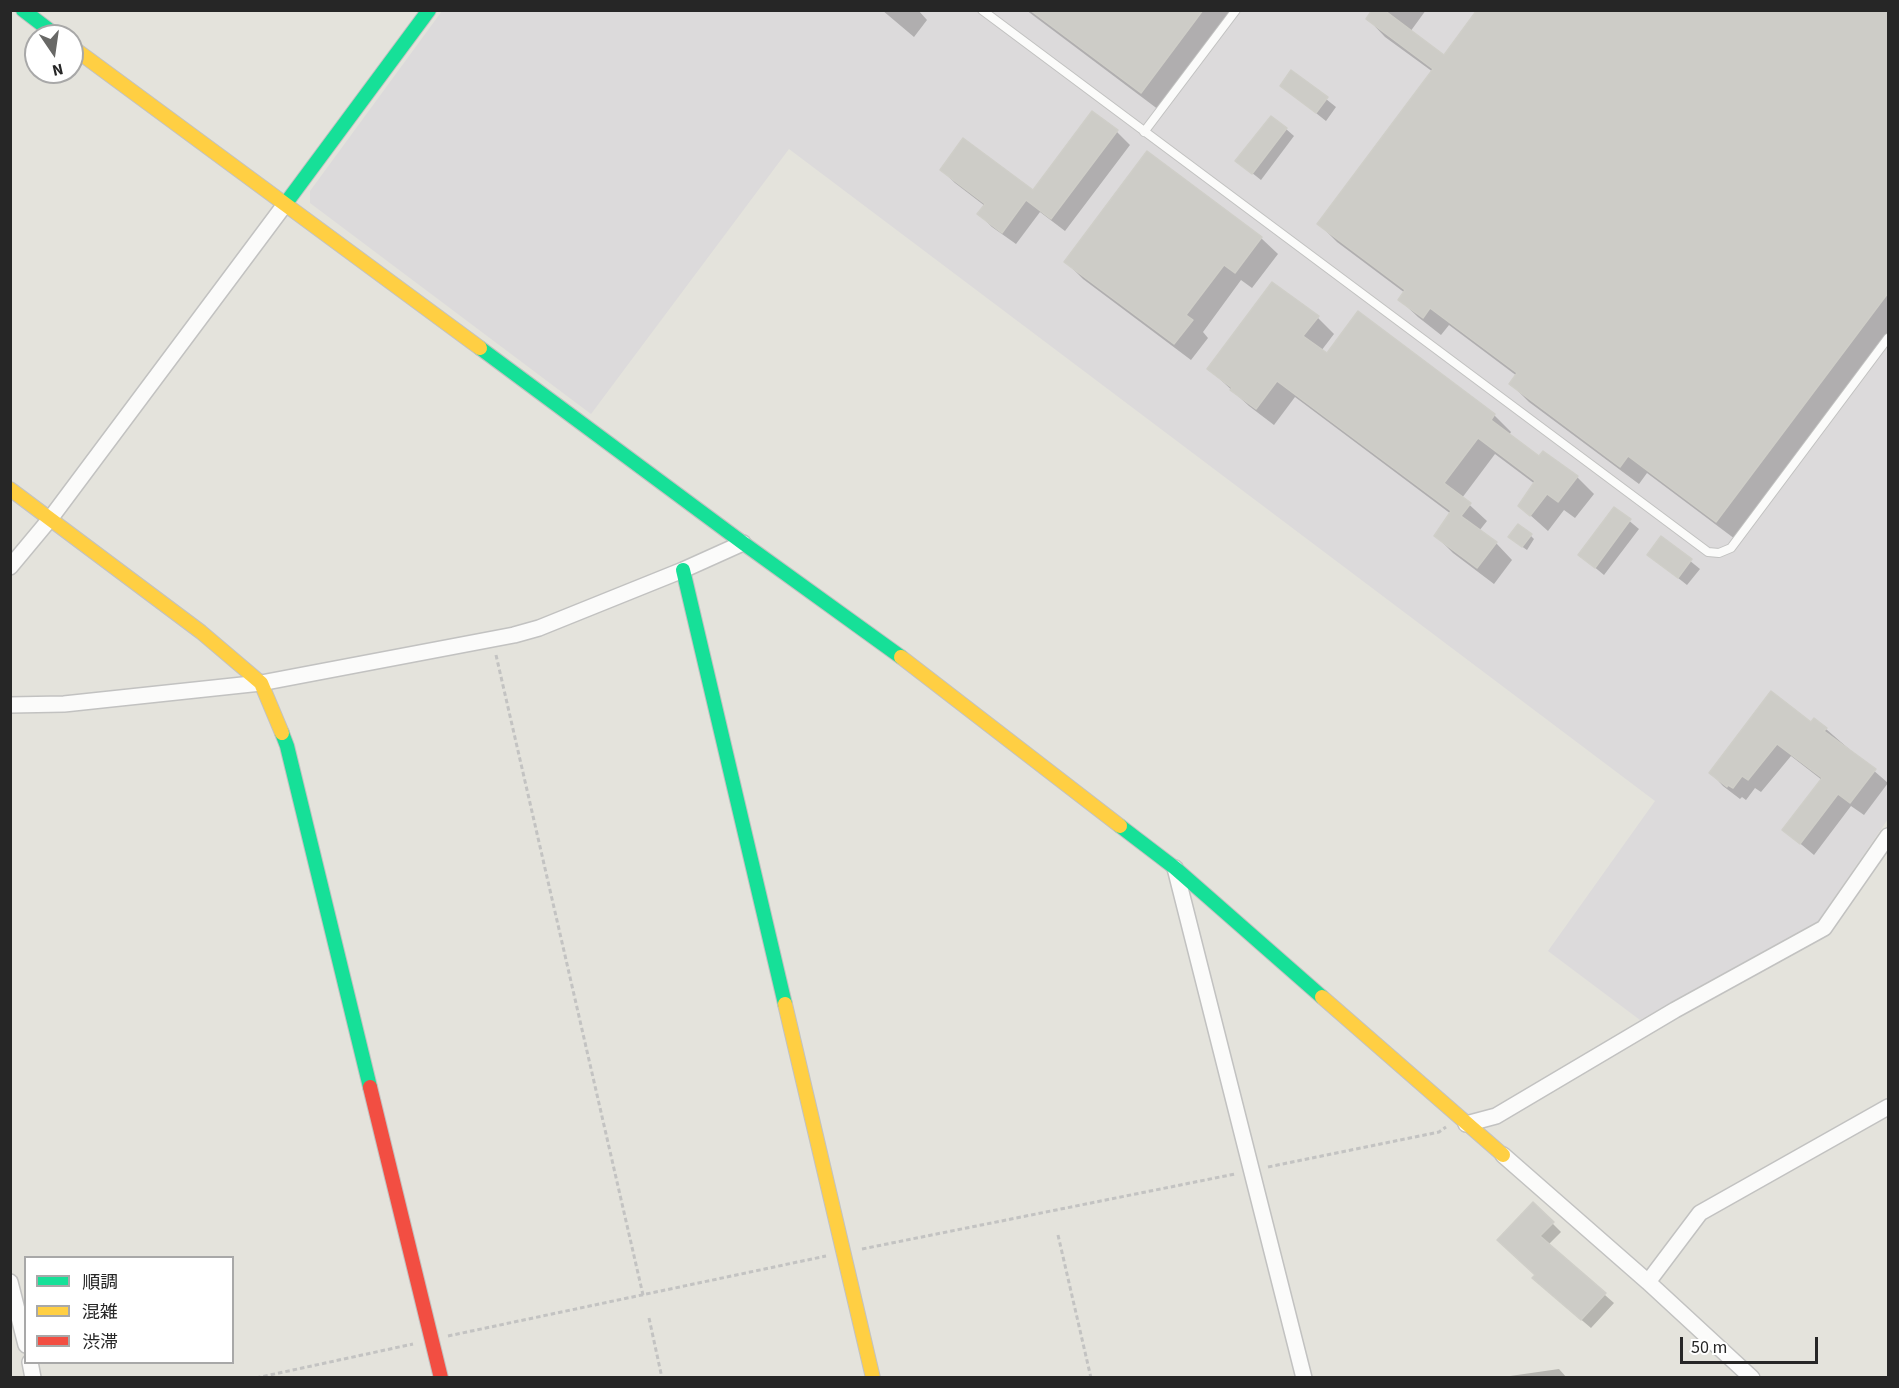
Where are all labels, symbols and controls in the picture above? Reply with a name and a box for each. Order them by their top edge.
north arrow [24,24,84,84]
text: N [50,58,65,82]
legend [24,1256,234,1364]
text: 順調 [82,1270,118,1295]
text: 混雑 [82,1300,118,1325]
scale bar [1683,1325,1821,1363]
text: 渋滞 [82,1330,118,1355]
text: 50 m [1691,1335,1727,1360]

